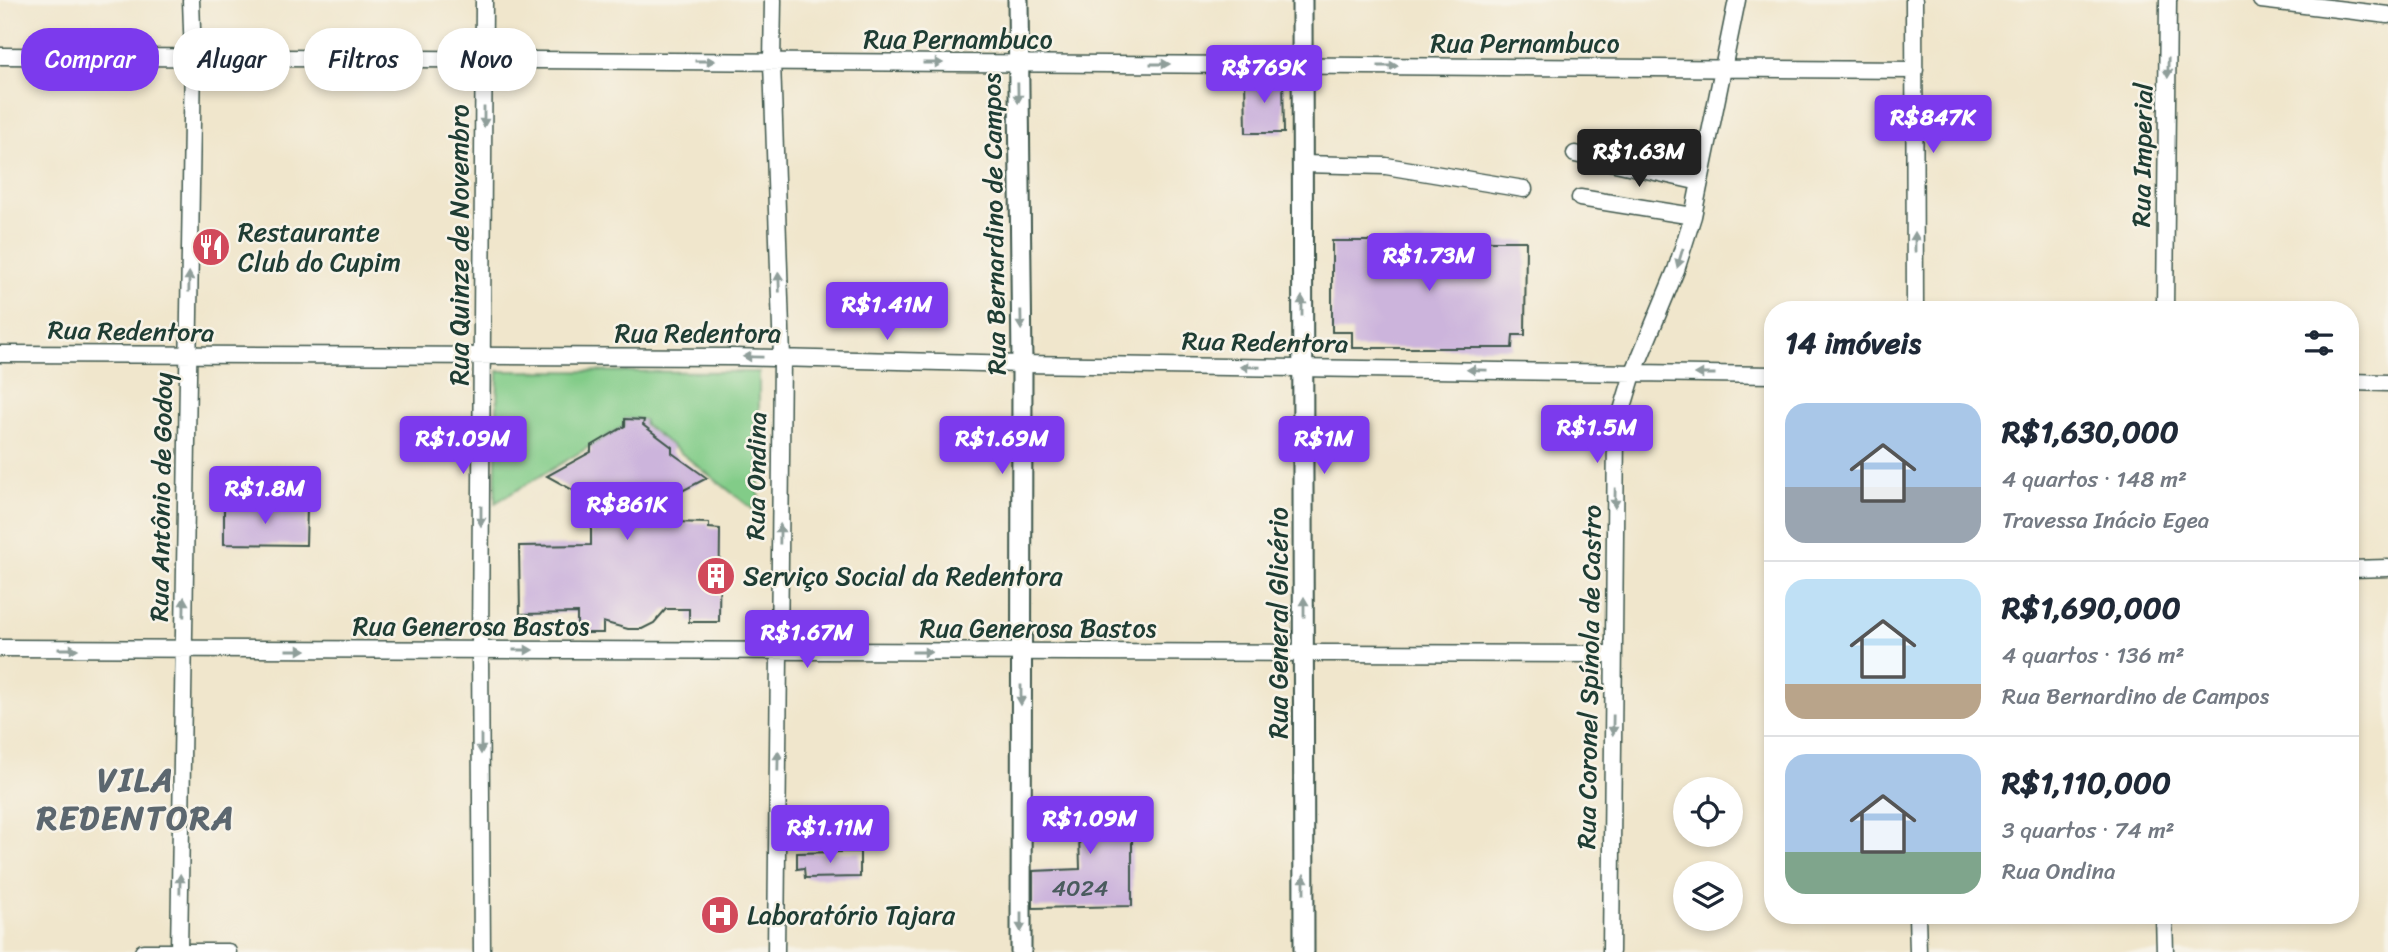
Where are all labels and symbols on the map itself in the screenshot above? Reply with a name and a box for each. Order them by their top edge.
street label: Rua Pernambuco [863,16,1053,62]
street label: Rua Pernambuco [1430,20,1620,66]
pin: R$769K [1207,46,1321,105]
one-way arrow [694,55,716,67]
one-way arrow [922,57,944,69]
one-way arrow [2162,57,2173,79]
one-way arrow [1149,59,1171,70]
one-way arrow [1377,60,1399,72]
street label: Rua Bernardino de Campos [968,72,1020,375]
one-way arrow [1013,82,1024,104]
street label: Rua Imperial [2118,82,2166,228]
pin: R$847K [1876,96,1990,155]
street label: Rua Quinze de Novembro [436,104,482,386]
one-way arrow [478,106,490,128]
pin: R$1.63M [1574,130,1704,189]
place label: Restaurante Club do Cupim [238,209,401,285]
restaurant icon: Restaurante Club do Cupim [190,226,232,268]
one-way arrow [1909,230,1921,252]
pin: R$1.73M [1364,233,1494,293]
one-way arrow [1675,248,1685,269]
one-way arrow [184,271,195,293]
one-way arrow [774,271,785,293]
pin: R$1.41M [822,282,952,342]
one-way arrow [1296,295,1308,317]
street label: Rua Redentora [47,307,215,355]
one-way arrow [1015,309,1027,331]
street label: Rua Redentora [615,310,781,356]
street label: Rua Redentora [1181,318,1349,366]
one-way arrow [741,352,763,363]
one-way arrow [1238,361,1260,372]
one-way arrow [1466,365,1488,376]
one-way arrow [1693,368,1715,380]
street label: Rua Antônio de Godoy [136,371,186,622]
pin: R$1.5M [1540,406,1654,465]
street label: Rua Ondina [732,411,780,541]
pin: R$1.09M [398,416,528,476]
pin: R$1.69M [937,416,1067,476]
pin: R$1M [1283,416,1365,476]
pin: R$1.8M [208,466,322,526]
pin: R$861K [570,482,684,542]
one-way arrow [1609,487,1621,509]
street label: Rua Coronel Spínola de Castro [1563,504,1615,850]
one-way arrow [475,505,487,527]
street label: Rua General Glicério [1255,507,1301,739]
one-way arrow [774,523,786,545]
place label: Serviço Social da Redentora [743,553,1063,599]
building icon: Serviço Social da Redentora [695,555,737,597]
one-way arrow [178,596,190,618]
one-way arrow [1298,596,1310,618]
street label: Rua Generosa Bastos [353,603,590,649]
street label: Rua Generosa Bastos [920,605,1157,651]
pin: R$1.67M [742,610,872,670]
one-way arrow [57,643,79,655]
one-way arrow [285,644,307,656]
one-way arrow [512,644,534,656]
one-way arrow [911,646,933,658]
one-way arrow [1015,684,1027,706]
one-way arrow [1607,715,1618,737]
one-way arrow [475,733,487,755]
one-way arrow [772,750,784,772]
district label: VILA REDENTORA [36,751,235,847]
pin: R$1.09M [1025,796,1155,856]
pin: R$1.11M [765,806,895,865]
house number: 4024 [1052,868,1108,909]
one-way arrow [174,873,186,895]
one-way arrow [1298,873,1310,895]
place label: Laboratório Tajara [747,892,956,938]
hospital icon: Laboratório Tajara [699,894,741,936]
one-way arrow [1015,911,1027,933]

